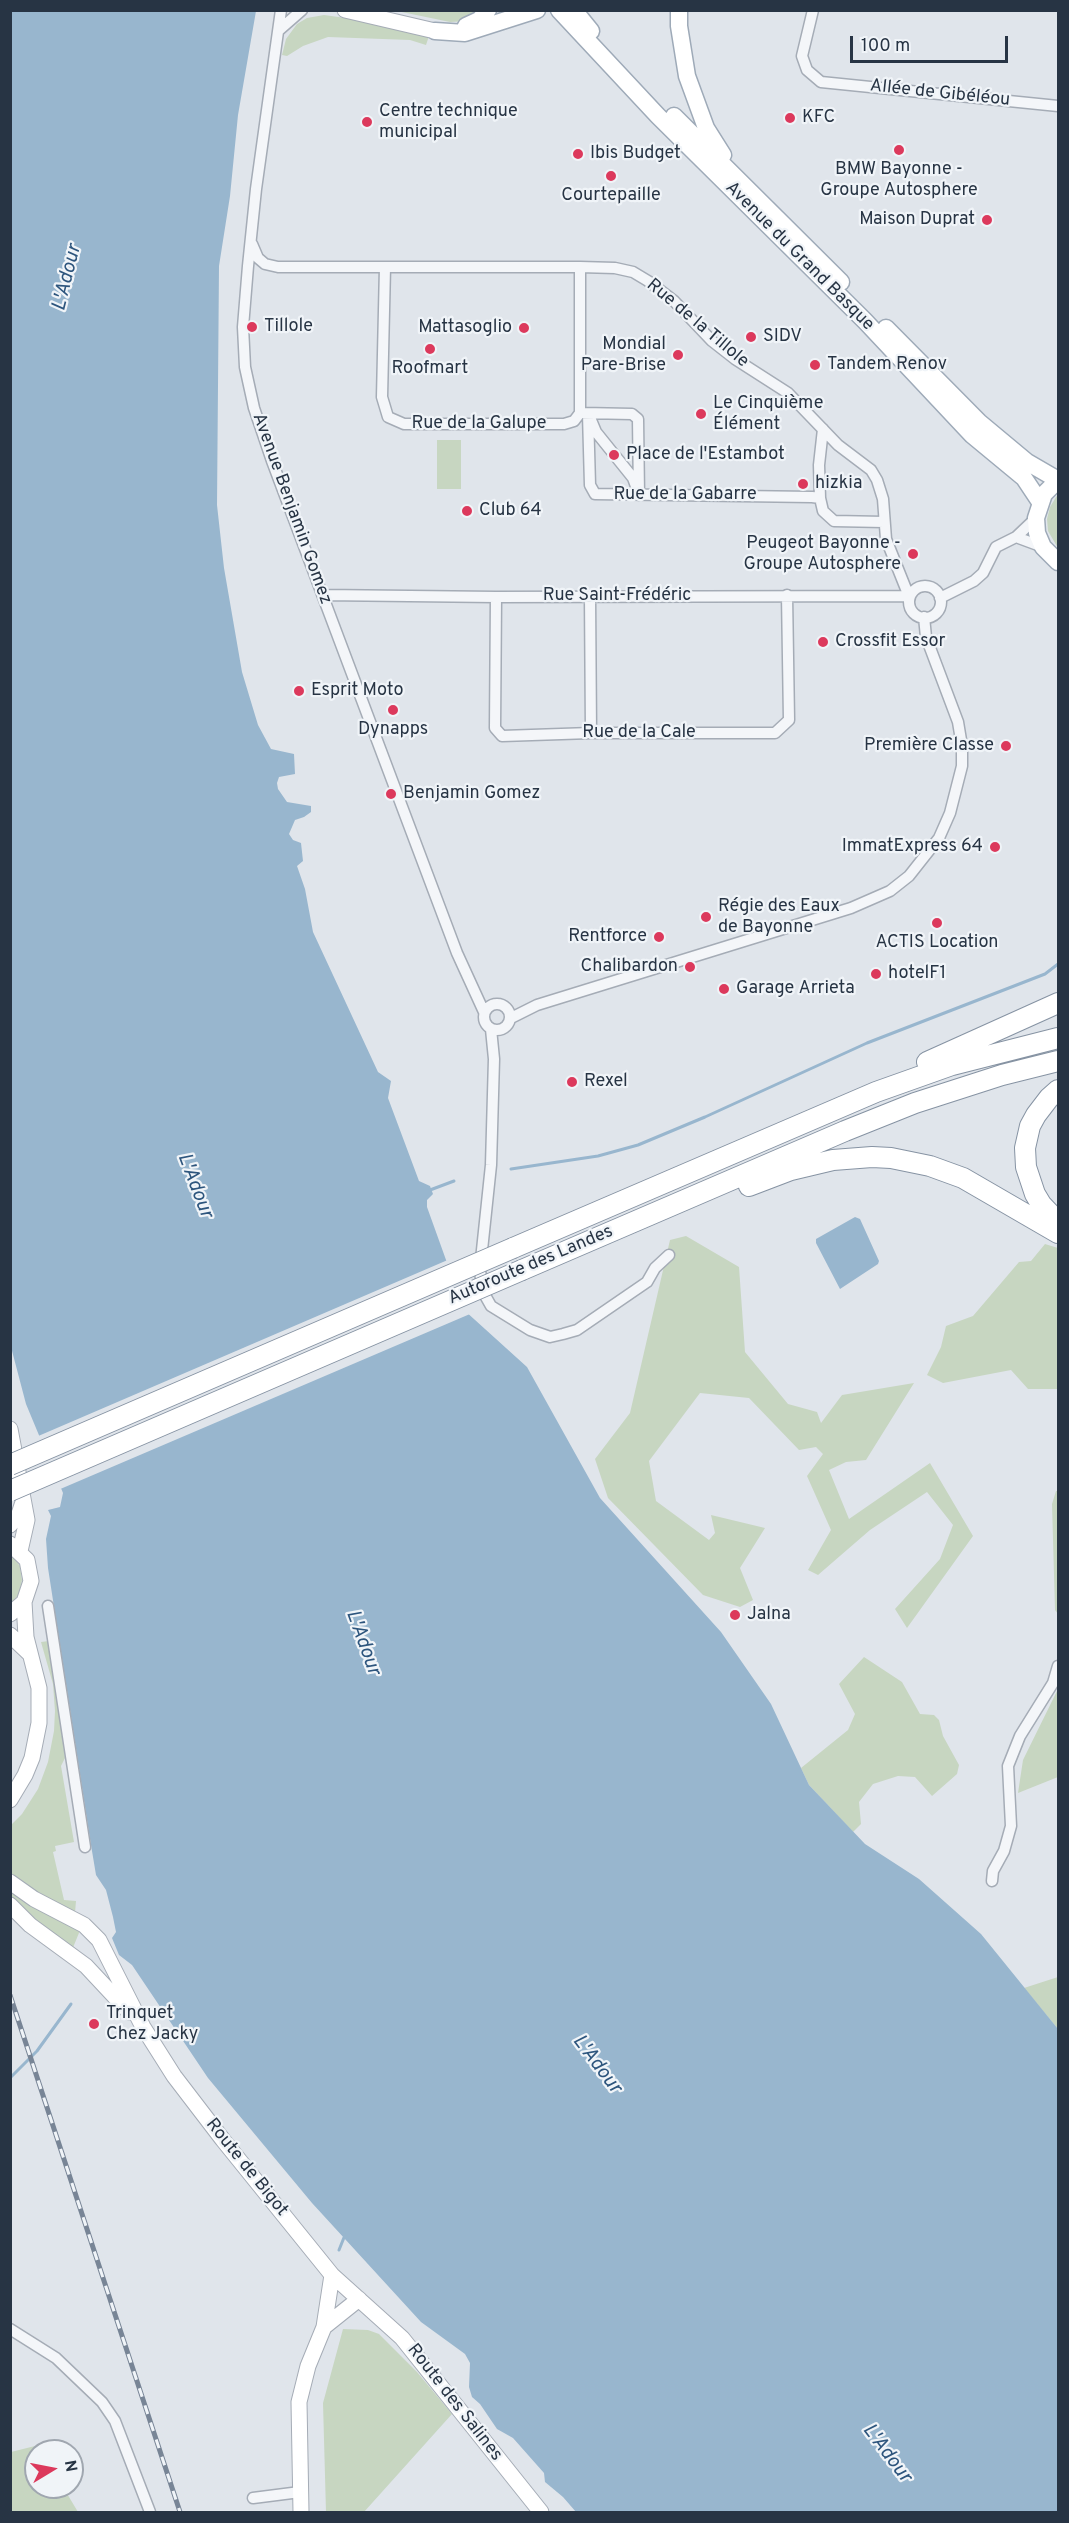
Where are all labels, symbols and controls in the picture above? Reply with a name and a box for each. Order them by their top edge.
scale bar [853,24,1010,62]
text: 100 m [861,35,910,58]
street label: Allée de Gibéléou [869,76,1011,112]
place label: Centre technique municipal [379,101,518,144]
place label: KFC [802,107,835,129]
marker: KFC [783,111,797,125]
marker: Centre technique municipal [360,115,374,129]
place label: Ibis Budget [590,143,681,165]
marker: BMW Bayonne - Groupe Autosphere [892,143,906,157]
marker: Ibis Budget [571,147,585,161]
place label: BMW Bayonne - Groupe Autosphere [820,159,978,201]
marker: Courtepaille [604,169,618,183]
street label: Avenue du Grand Basque [720,178,878,336]
place label: Courtepaille [561,185,661,207]
place label: Maison Duprat [859,209,975,231]
marker: Maison Duprat [980,213,994,227]
water label: L'Adour [48,242,88,314]
street label: Rue de la Tillole [641,275,753,373]
place label: Tillole [264,316,313,338]
place label: Mattasoglio [418,317,512,339]
marker: Tillole [245,320,259,334]
marker: Mattasoglio [517,321,531,335]
place label: SIDV [763,326,802,348]
marker: SIDV [744,330,758,344]
place label: Mondial Pare-Brise [581,334,666,376]
marker: Roofmart [423,342,437,356]
marker: Mondial Pare-Brise [671,348,685,362]
place label: Tandem Renov [827,354,947,376]
place label: Roofmart [392,358,468,380]
marker: Tandem Renov [808,358,822,372]
place label: Le Cinquième Élément [713,393,823,436]
marker: Le Cinquième Élément [694,407,708,421]
street label: Avenue Benjamin Gomez [246,410,336,608]
street label: Rue de la Galupe [411,413,547,435]
place label: Place de l'Estambot [626,444,785,466]
marker: Place de l'Estambot [607,448,621,462]
place label: hizkia [815,473,862,495]
marker: hizkia [796,477,810,491]
street label: Rue de la Gabarre [613,484,757,506]
place label: Club 64 [479,500,542,522]
marker: Club 64 [460,504,474,518]
place label: Peugeot Bayonne - Groupe Autosphere [744,533,901,576]
marker: Peugeot Bayonne - Groupe Autosphere [906,547,920,561]
street label: Rue Saint-Frédéric [543,585,691,607]
place label: Crossfit Essor [835,631,946,653]
marker: Crossfit Essor [816,635,830,649]
place label: Esprit Moto [311,680,404,702]
marker: Esprit Moto [292,684,306,698]
marker: Dynapps [386,703,400,717]
place label: Dynapps [358,719,428,741]
street label: Rue de la Cale [582,722,696,744]
place label: Première Classe [864,735,994,757]
marker: Première Classe [999,739,1013,753]
place label: Benjamin Gomez [403,783,540,805]
marker: Benjamin Gomez [384,787,398,801]
place label: ImmatExpress 64 [842,836,983,858]
marker: ImmatExpress 64 [988,840,1002,854]
place label: Régie des Eaux de Bayonne [718,896,840,938]
marker: Régie des Eaux de Bayonne [699,910,713,924]
marker: ACTIS Location [930,916,944,930]
place label: Rentforce [568,926,647,948]
marker: Rentforce [652,930,666,944]
place label: ACTIS Location [876,932,998,954]
place label: Chalibardon [581,956,678,978]
marker: Chalibardon [683,960,697,974]
place label: hotelF1 [888,963,946,985]
marker: hotelF1 [869,967,883,981]
place label: Garage Arrieta [736,978,855,1000]
marker: Garage Arrieta [717,982,731,996]
place label: Rexel [584,1071,628,1093]
marker: Rexel [565,1075,579,1089]
water label: L'Adour [171,1150,217,1222]
street label: Autoroute des Landes [445,1222,617,1310]
place label: Jalna [747,1604,791,1626]
water label: L'Adour [339,1607,385,1679]
marker: Jalna [728,1608,742,1622]
place label: Trinquet Chez Jacky [106,2003,198,2046]
marker: Trinquet Chez Jacky [87,2017,101,2031]
water label: L'Adour [566,2031,626,2099]
street label: Route de Bigot [200,2115,292,2221]
street label: Route des Salines [402,2340,506,2466]
water label: L'Adour [856,2420,916,2488]
north arrow [24,2439,84,2499]
text: N [59,2459,81,2474]

